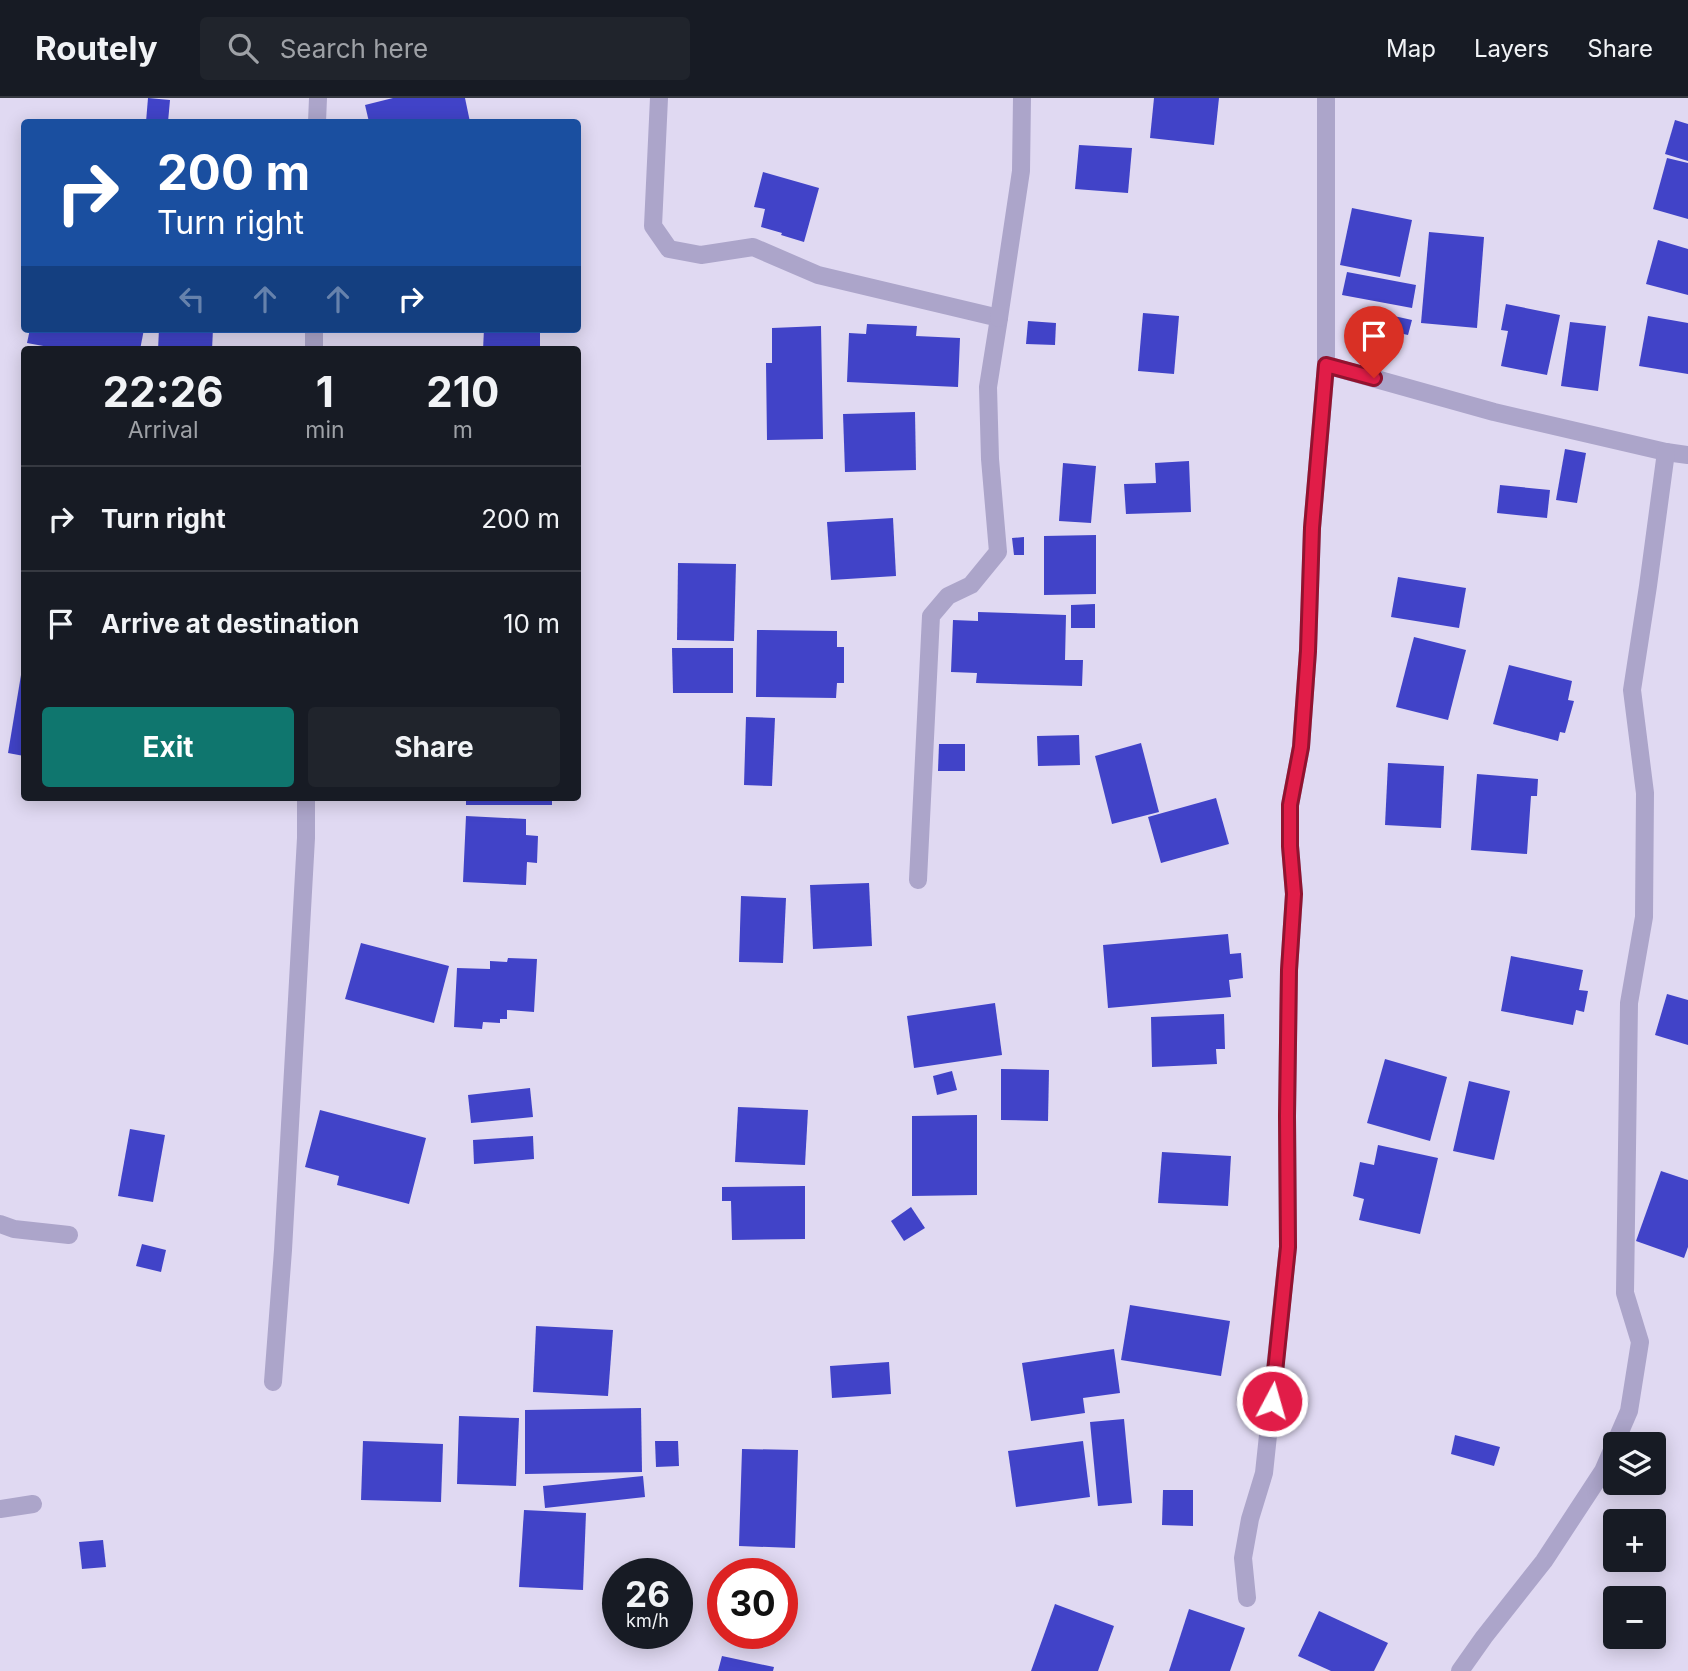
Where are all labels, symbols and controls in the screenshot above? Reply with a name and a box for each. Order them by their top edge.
search box [200,17,690,80]
text: Routely [35,28,158,68]
icon: search [224,29,262,67]
text: Search here [280,33,428,64]
text: Map [1386,34,1436,63]
text: Layers [1474,34,1549,63]
text: Share [1587,34,1653,63]
text: 200 m [157,143,310,202]
icon: right [42,147,133,238]
text: Turn right [157,203,304,242]
icon: left [173,280,211,318]
icon: ahead [246,280,284,318]
icon: ahead [319,280,357,318]
icon: right [392,280,430,318]
pin [1344,306,1404,378]
icon: arrive [1355,317,1393,355]
text: 22:26 [103,366,223,417]
text: 1 [316,366,334,417]
text: 210 [426,366,499,417]
text: Arrival [128,416,199,444]
text: min [305,416,345,444]
text: m [453,416,473,444]
icon: right [42,500,80,538]
text: Turn right [101,503,226,534]
text: 200 m [481,503,560,534]
icon: arrive [42,605,80,643]
text: Arrive at destination [101,608,360,639]
text: 10 m [503,608,560,639]
button: Exit [42,707,294,787]
button: Share [308,707,560,787]
position arrow [1235,1364,1309,1438]
map controls [1603,1432,1666,1649]
button: layers [1603,1432,1666,1495]
button: + [1603,1509,1666,1572]
speed limit sign: 30 [707,1558,798,1649]
text: 26 [625,1573,670,1615]
button: − [1603,1586,1666,1649]
text: km/h [626,1610,669,1631]

